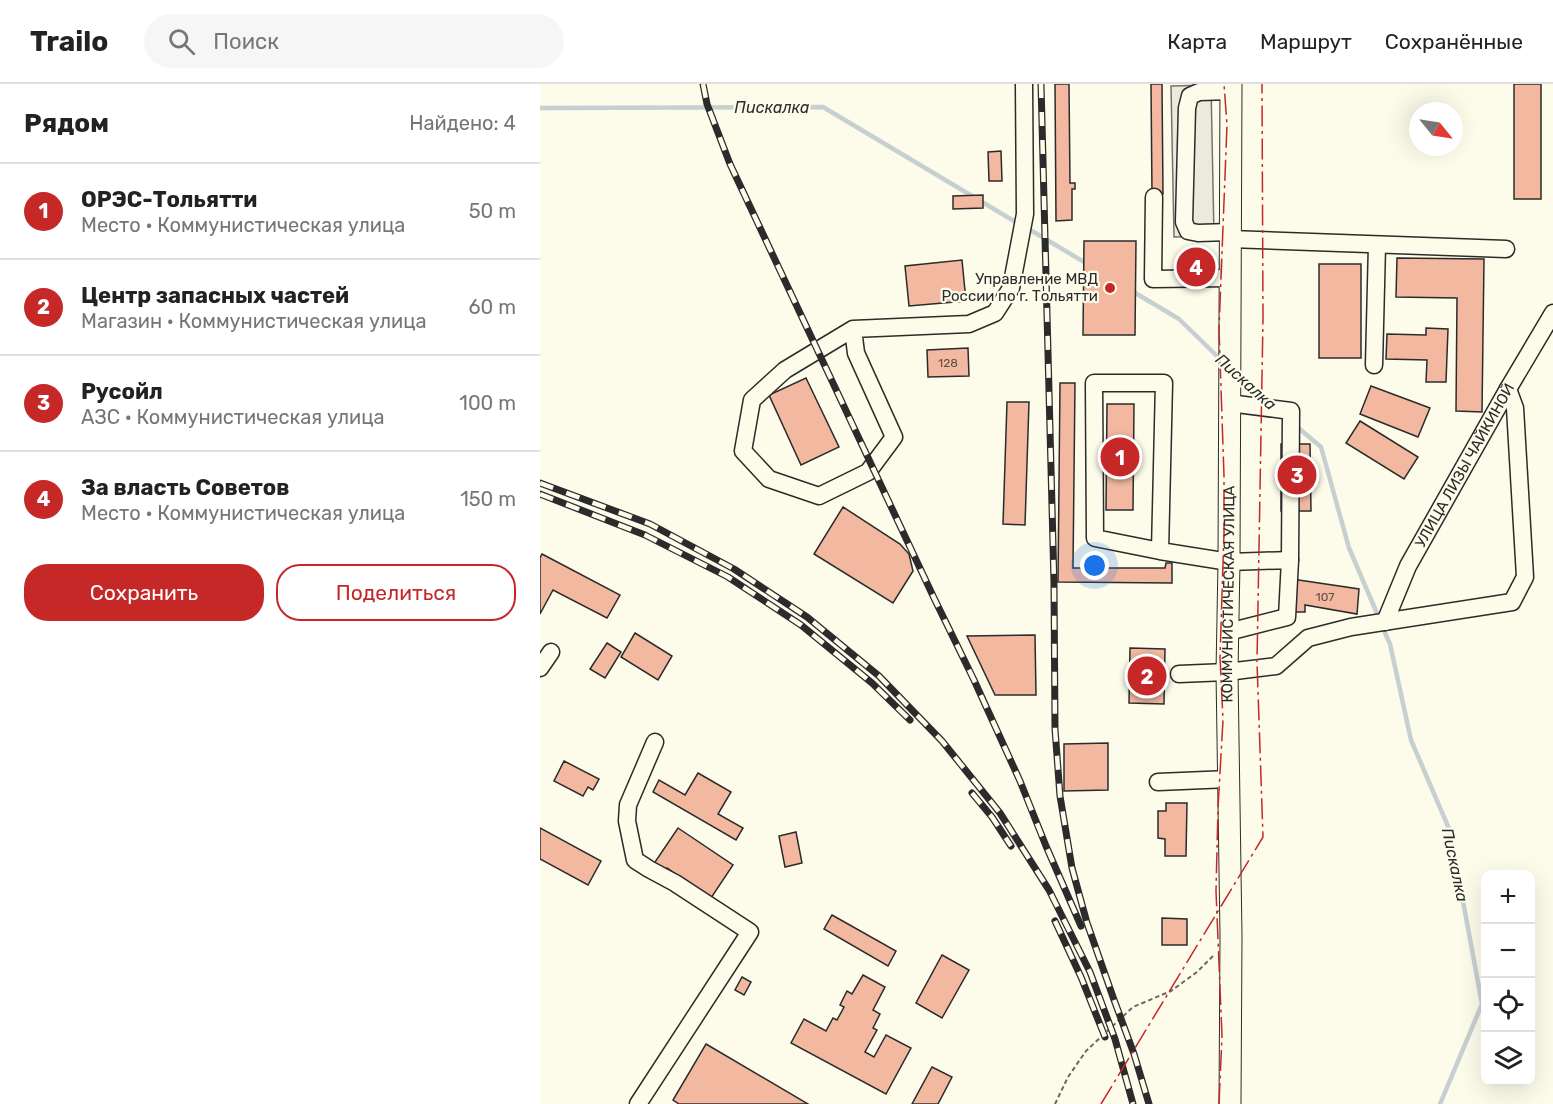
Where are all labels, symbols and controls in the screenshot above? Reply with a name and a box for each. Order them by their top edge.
search box [144,14,564,68]
text: Trailo [30,25,108,58]
icon: search [165,25,198,58]
text: Поиск [213,28,279,55]
text: Карта [1167,29,1227,54]
text: Маршрут [1260,29,1352,54]
text: Сохранённые [1385,29,1523,54]
water label: Пискалка [735,98,809,117]
north arrow [1409,102,1463,156]
text: Рядом [24,108,109,139]
text: Найдено: 4 [409,111,516,135]
text: ОРЭС-Тольятти [81,186,257,213]
text: 1 [39,199,48,223]
text: 50 m [469,199,516,223]
text: Место · Коммунистическая улица [81,213,405,237]
pin: 4 [1176,244,1216,290]
place label: Управление МВД России по г. Тольятти [941,270,1098,305]
marker: Управление МВД России по г. Тольятти [1103,281,1117,295]
text: Центр запасных частей [81,282,349,309]
text: 2 [37,295,50,319]
text: 60 m [469,295,516,319]
text: Магазин · Коммунистическая улица [81,309,427,333]
water label: Пискалка [1212,350,1280,414]
house number: 128 [938,356,958,370]
text: Русойл [81,378,163,405]
street label: УЛИЦА ЛИЗЫ ЧАЙКИНОЙ [1411,380,1518,551]
text: 3 [37,391,50,415]
text: 100 m [459,391,516,415]
text: АЗС · Коммунистическая улица [81,405,385,429]
pin: 1 [1100,434,1140,479]
pin: 3 [1278,452,1317,498]
text: За власть Советов [81,474,290,501]
street label: КОММУНИСТИЧЕСКАЯ УЛИЦА [1218,486,1238,703]
text: 4 [37,487,50,511]
text: 150 m [460,487,516,511]
text: Место · Коммунистическая улица [81,501,405,525]
your location [1080,551,1109,580]
button: Сохранить [24,564,264,621]
button: Поделиться [276,564,516,621]
house number: 107 [1316,590,1334,604]
pin: 2 [1128,654,1166,698]
water label: Пискалка [1438,826,1472,904]
map controls [1481,870,1535,1086]
button: + [1481,870,1535,924]
button: − [1481,924,1535,978]
button: locate [1481,978,1535,1032]
button: layers [1481,1032,1535,1086]

